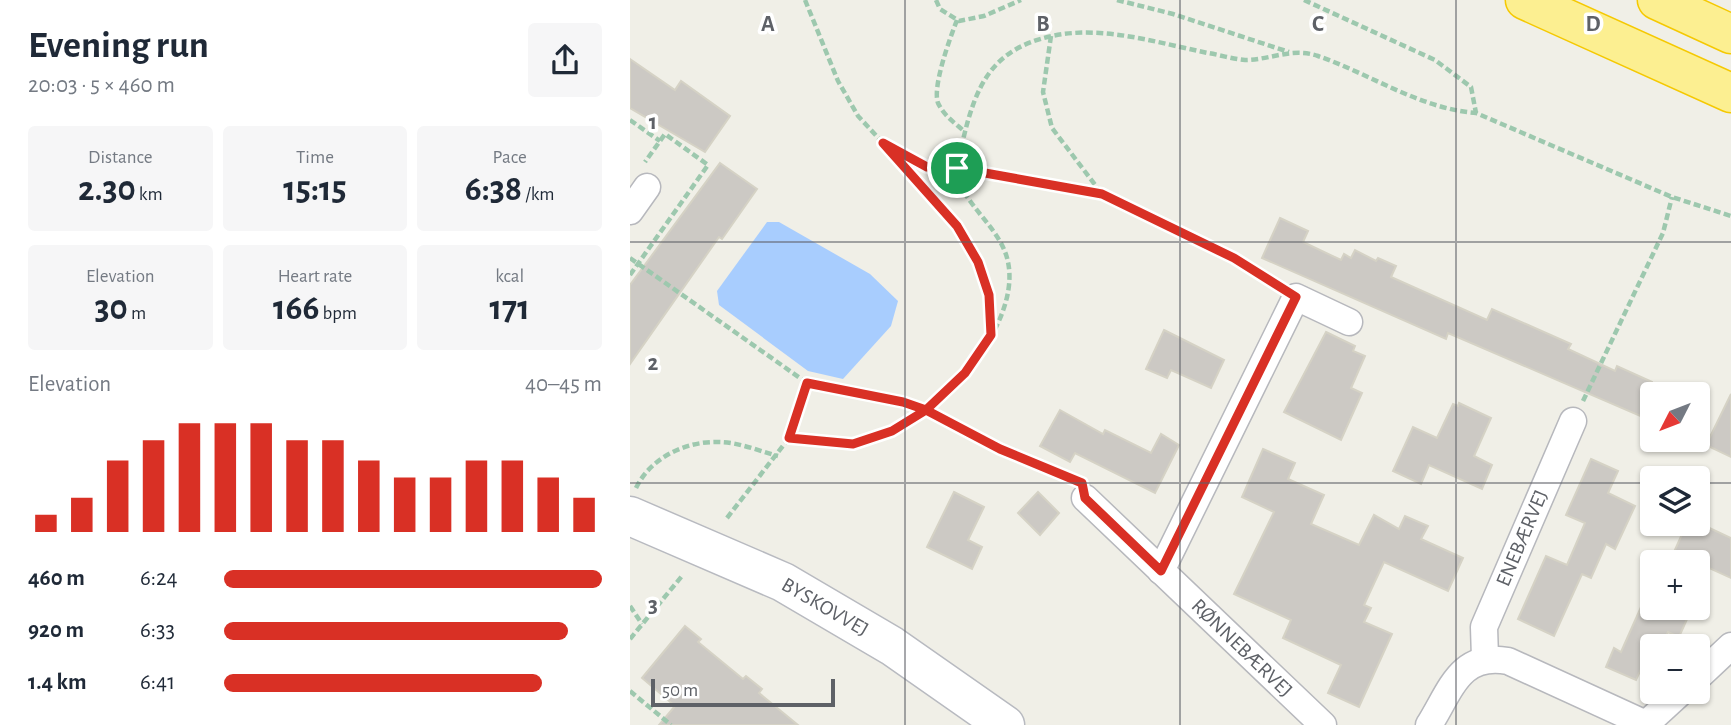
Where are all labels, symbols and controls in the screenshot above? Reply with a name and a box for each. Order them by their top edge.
text: A [761,13,775,36]
text: B [1036,13,1050,36]
text: C [1312,13,1324,36]
text: D [1585,13,1601,36]
button: share [528,23,602,97]
text: Evening run [28,27,209,65]
text: 20:03 · 5 × 460 m [28,74,175,97]
text: 1 [649,111,657,134]
pin [927,138,987,198]
text: Distance [88,148,153,167]
text: Time [296,148,334,167]
text: Pace [493,148,527,167]
icon: arrive [938,149,976,187]
text: 2.30 [78,172,136,207]
text: 15:15 [283,172,347,207]
text: 6:38 [465,172,522,207]
text: km [136,185,163,204]
text: /km [522,185,555,204]
text: Elevation [86,267,155,286]
text: Heart rate [278,267,352,286]
text: kcal [495,267,524,286]
text: 30 [94,291,128,326]
text: 166 [273,291,319,326]
text: 171 [490,291,530,326]
text: m [128,304,146,323]
text: bpm [319,304,357,323]
text: 2 [648,352,659,375]
text: Elevation [28,373,111,396]
text: 40–45 m [525,373,602,396]
north arrow [1640,382,1710,452]
map controls [1640,382,1710,704]
button: layers [1640,466,1710,536]
street label: ENEBÆRVEJ [1492,487,1552,589]
button: + [1640,550,1710,620]
text: 460 m [28,567,85,590]
text: 6:24 [140,567,178,590]
street label: BYSKOVVEJ [778,574,872,640]
text: 3 [648,594,658,617]
street label: RØNNEBÆRVEJ [1187,595,1297,701]
text: 920 m [28,619,84,642]
text: 6:33 [140,619,175,642]
button: − [1640,634,1710,704]
text: 1.4 km [28,671,87,694]
text: 6:41 [140,671,175,694]
scale bar [651,676,835,708]
text: 50 m [662,681,698,700]

